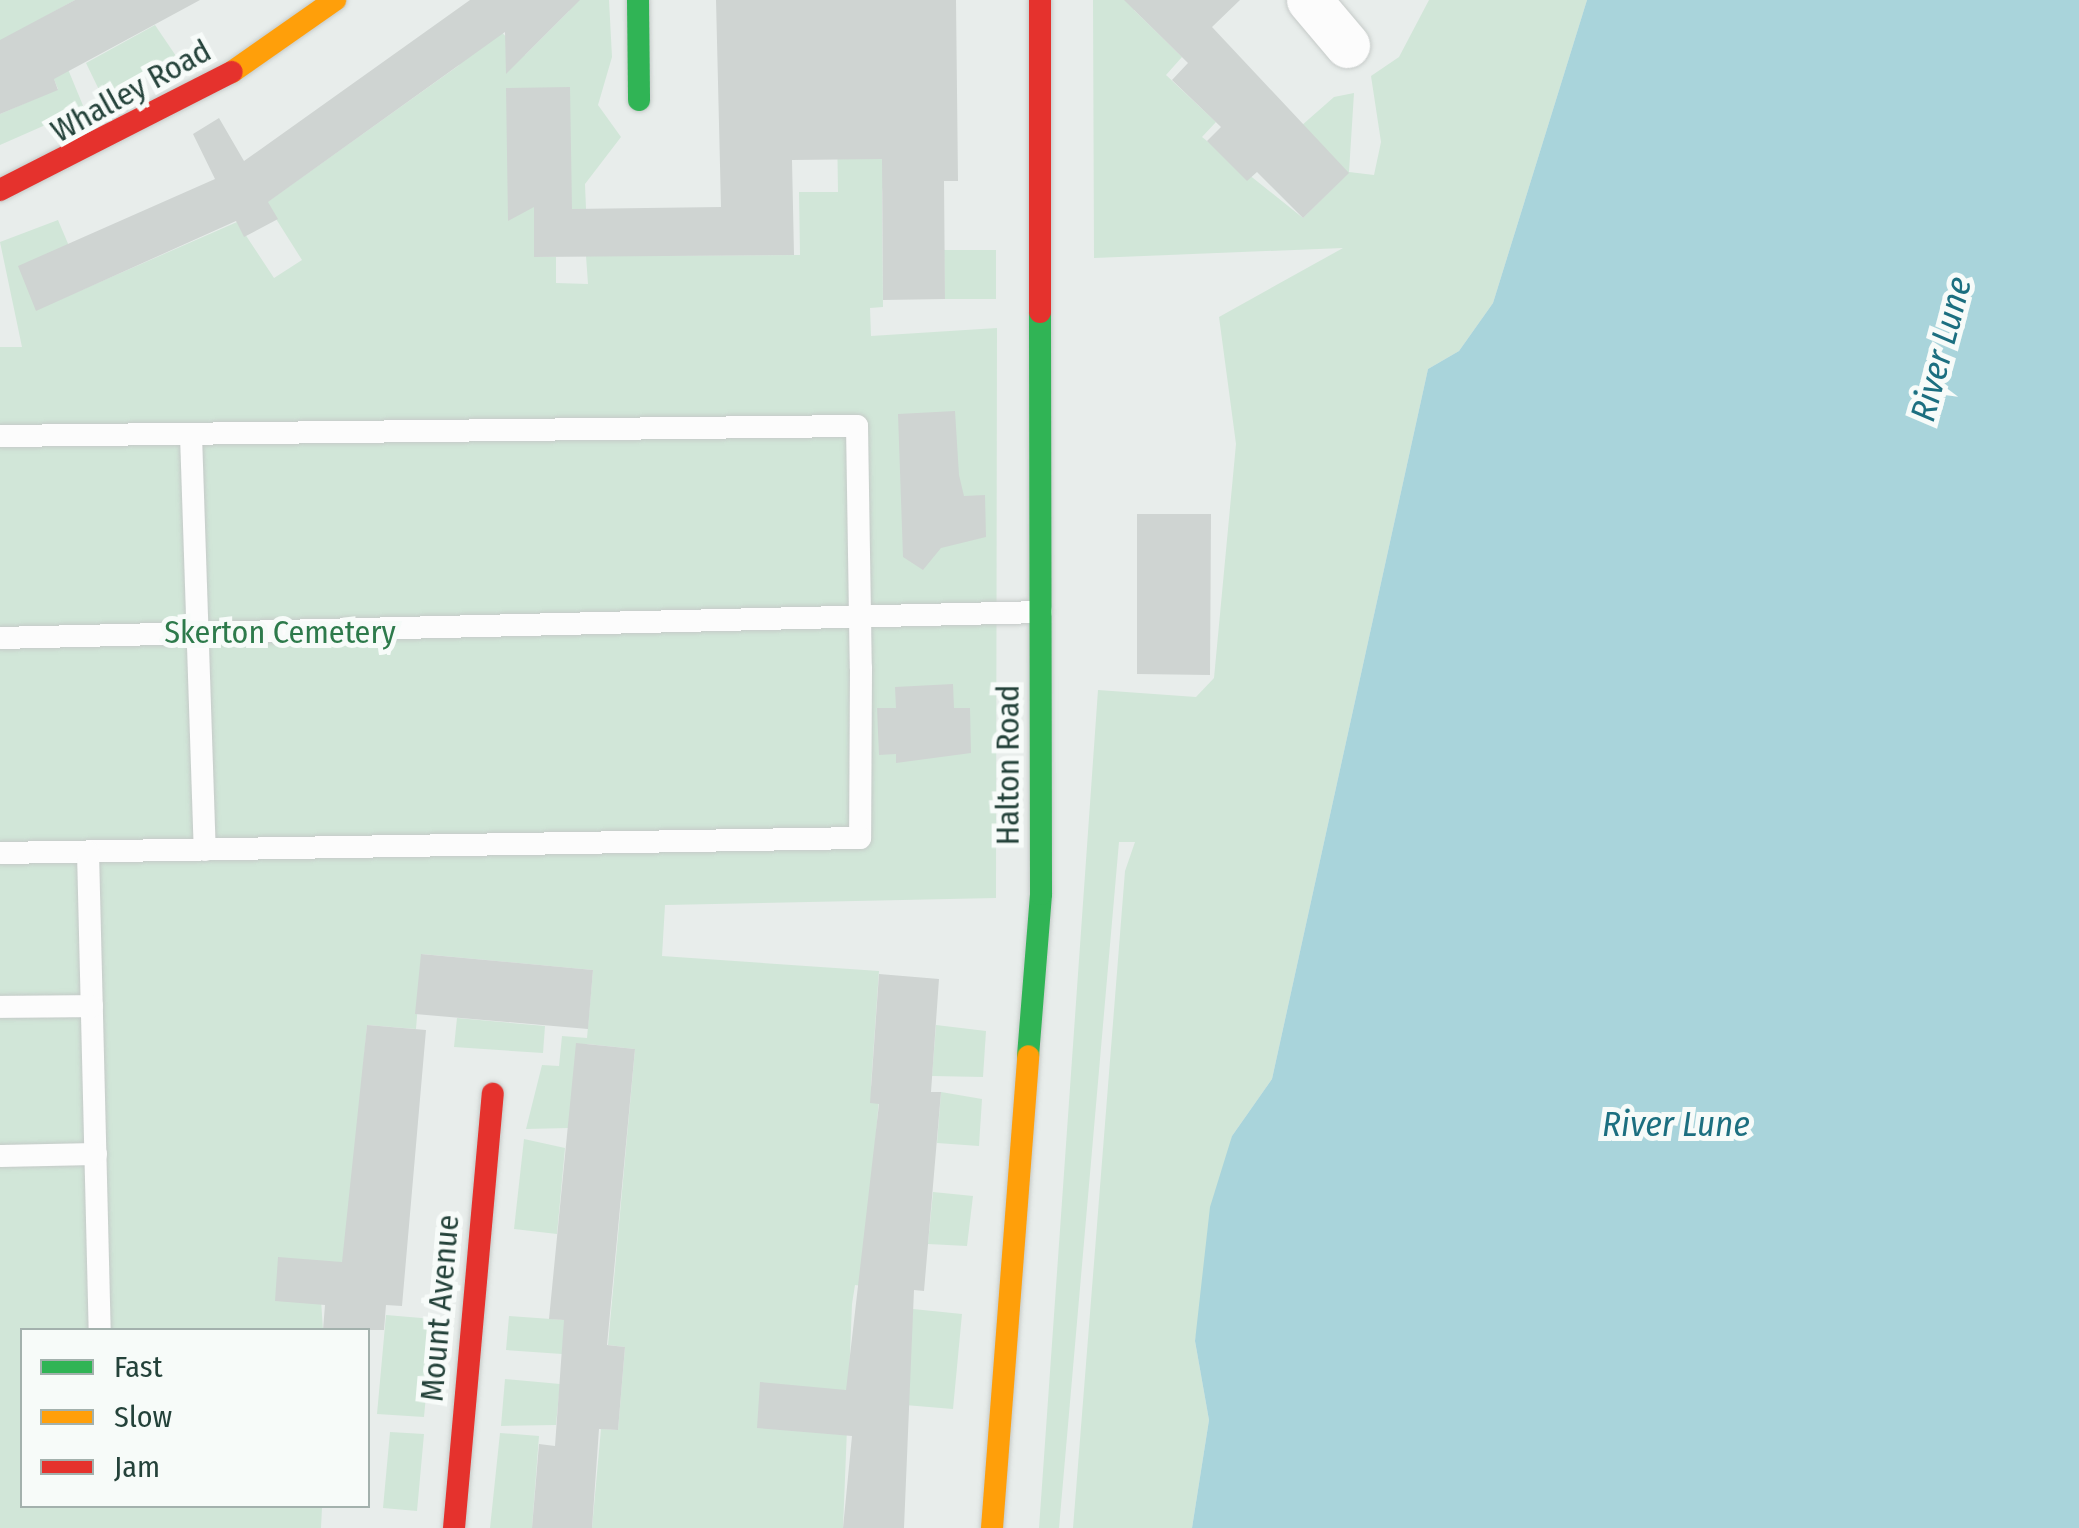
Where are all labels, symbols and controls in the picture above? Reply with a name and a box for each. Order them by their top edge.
street label: Whalley Road [44,31,218,151]
water label: River Lune [1902,272,1980,426]
park label: Skerton Cemetery [164,613,396,651]
street label: Halton Road [989,685,1027,845]
water label: River Lune [1602,1103,1750,1145]
street label: Mount Avenue [413,1213,467,1403]
legend [20,1328,370,1508]
text: Fast [114,1349,162,1385]
text: Slow [114,1399,172,1435]
text: Jam [114,1449,160,1485]

